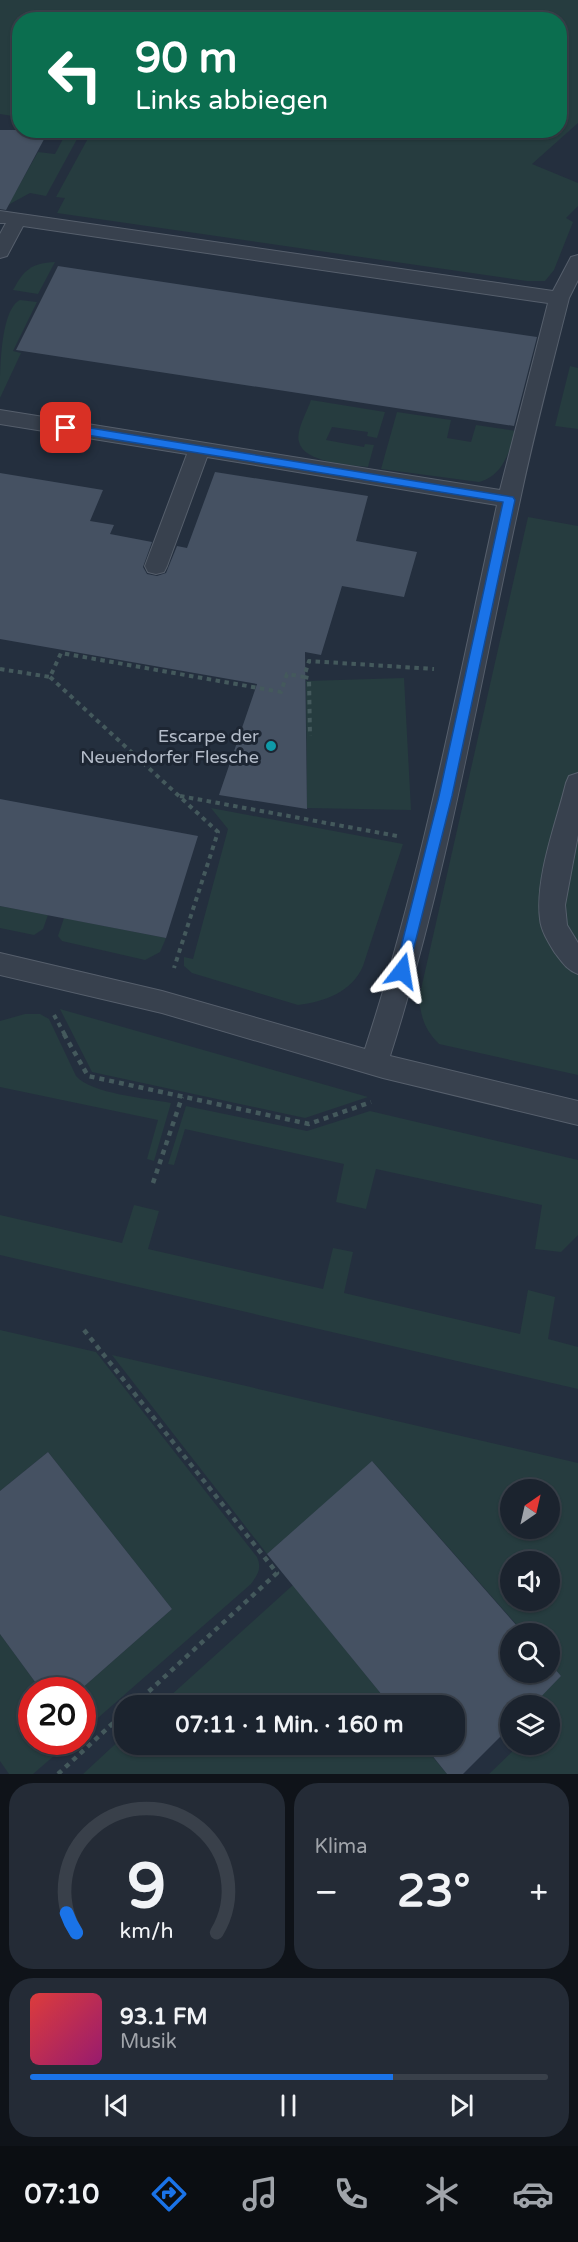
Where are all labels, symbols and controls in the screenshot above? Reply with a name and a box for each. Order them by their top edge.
text: 90 m [135,33,237,84]
icon: left [36,36,114,114]
text: Links abbiegen [135,84,328,117]
pin [40,402,91,453]
icon: arrive [49,411,82,444]
place label: Escarpe der Neuendorfer Flesche [80,725,259,768]
marker: Escarpe der Neuendorfer Flesche [264,739,278,753]
position arrow [370,939,434,1003]
north arrow [500,1479,560,1539]
map controls [500,1479,560,1755]
button: sound [500,1551,560,1611]
button: search [500,1623,560,1683]
speed limit sign: 20 [18,1677,96,1755]
button: layers [500,1695,560,1755]
text: 07:11 · 1 Min. · 160 m [176,1712,403,1738]
text: Klima [315,1835,367,1859]
text: 9 [127,1850,166,1925]
text: 23° [397,1865,470,1919]
text: − [315,1873,338,1912]
text: + [529,1873,548,1912]
text: km/h [120,1918,174,1944]
text: 93.1 FM [120,2004,208,2030]
text: Musik [120,2030,177,2054]
icon: previous [100,2089,133,2122]
icon: pause [272,2089,305,2122]
icon: next [445,2089,478,2122]
icon: directions [148,2173,190,2215]
icon: music [239,2173,281,2215]
icon: phone [330,2173,372,2215]
icon: climate [421,2173,463,2215]
icon: car [512,2173,554,2215]
text: 07:10 [24,2178,99,2211]

